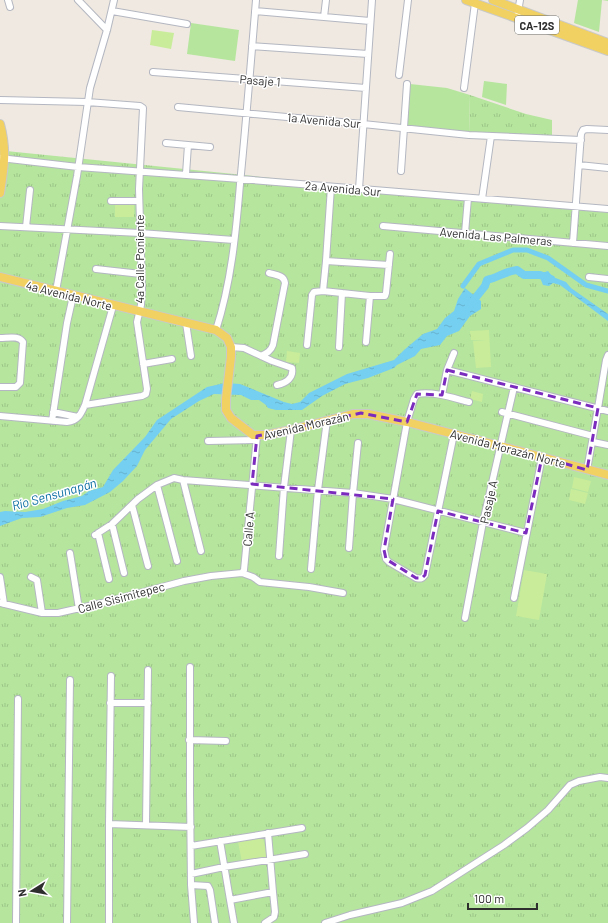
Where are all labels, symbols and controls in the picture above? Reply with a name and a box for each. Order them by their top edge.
road number: CA-12S [515,16,559,34]
street label: Pasaje 1 [239,72,281,88]
street label: 1a Avenida Sur [287,110,362,130]
street label: 2a Avenida Sur [304,178,382,198]
street label: 4a Calle Poniente [132,214,146,304]
street label: Avenida Las Palmeras [439,224,553,248]
street label: 4a Avenida Norte [24,278,114,312]
street label: Avenida Morazán [262,408,350,442]
street label: Avenida Morazán Norte [449,426,567,470]
water label: Río Sensunapán [10,474,98,514]
street label: Pasaje A [477,479,499,525]
street label: Calle A [240,511,256,547]
street label: Calle Sisimitepec [76,579,166,615]
north arrow [12,871,52,911]
scale bar [468,885,537,911]
text: N [15,888,29,898]
text: 100 m [474,891,504,905]

